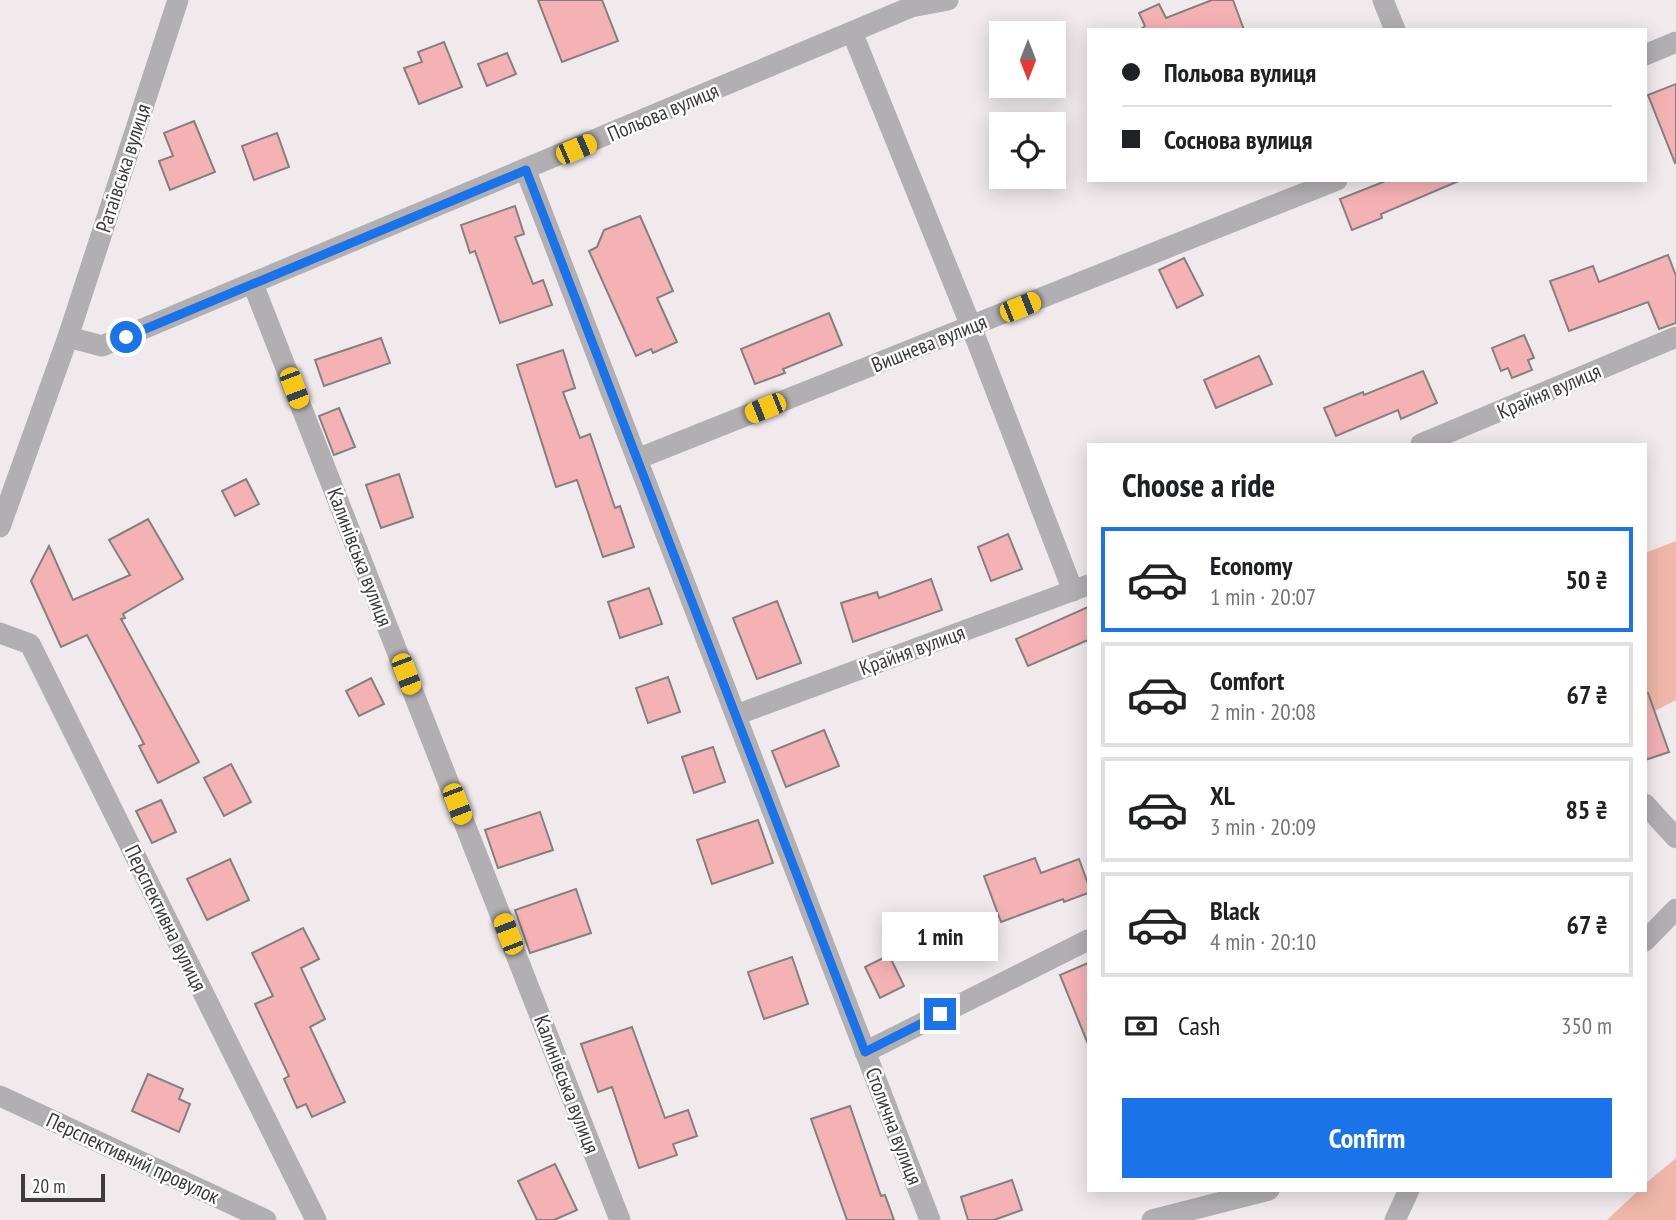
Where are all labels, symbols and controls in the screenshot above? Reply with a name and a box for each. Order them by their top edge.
north arrow [989,21,1066,98]
map controls [989,21,1066,189]
text: Польова вулиця [1164,56,1316,89]
street label: Польова вулиця [603,77,723,147]
street label: Ратаївська вулиця [90,100,156,236]
button: locate [989,112,1066,189]
text: Соснова вулиця [1164,123,1313,156]
car [553,131,600,167]
car [997,289,1044,325]
street label: Вишнева вулиця [867,308,991,378]
route start [110,321,142,353]
street label: Крайня вулиця [1493,357,1605,425]
car [277,365,312,411]
car [742,390,789,426]
text: Choose a ride [1122,464,1275,506]
street label: Калинівська вулиця [321,484,399,630]
icon: car [1126,548,1189,611]
text: Economy [1210,549,1292,582]
text: 50 ₴ [1565,563,1608,596]
text: 1 min · 20:07 [1210,582,1316,611]
street label: Крайня вулиця [856,618,968,682]
car [389,651,424,697]
icon: car [1126,663,1189,726]
text: Comfort [1210,664,1284,697]
text: 67 ₴ [1567,678,1608,711]
text: 2 min · 20:08 [1210,697,1316,726]
icon: car [1126,778,1189,841]
text: XL [1210,779,1235,812]
car [440,781,475,827]
text: 85 ₴ [1565,793,1608,826]
text: 3 min · 20:09 [1210,812,1316,841]
street label: Перспективна вулиця [119,840,213,996]
icon: car [1126,893,1189,956]
text: Black [1210,894,1260,927]
text: 67 ₴ [1567,908,1608,941]
car [491,911,526,957]
callout: 1 min [882,912,998,962]
text: 1 min [917,922,963,951]
text: 4 min · 20:10 [1210,927,1316,956]
route end [924,998,956,1030]
icon: cash [1122,1007,1160,1045]
text: Cash [1178,1009,1220,1042]
street label: Калинівська вулиця [528,1011,606,1157]
text: 350 m [1561,1011,1612,1040]
street label: Столична вулиця [859,1064,929,1188]
button: Confirm [1122,1098,1612,1178]
street label: Перспективний провулок [42,1106,224,1210]
scale bar [21,1171,105,1203]
text: 20 m [32,1174,66,1198]

